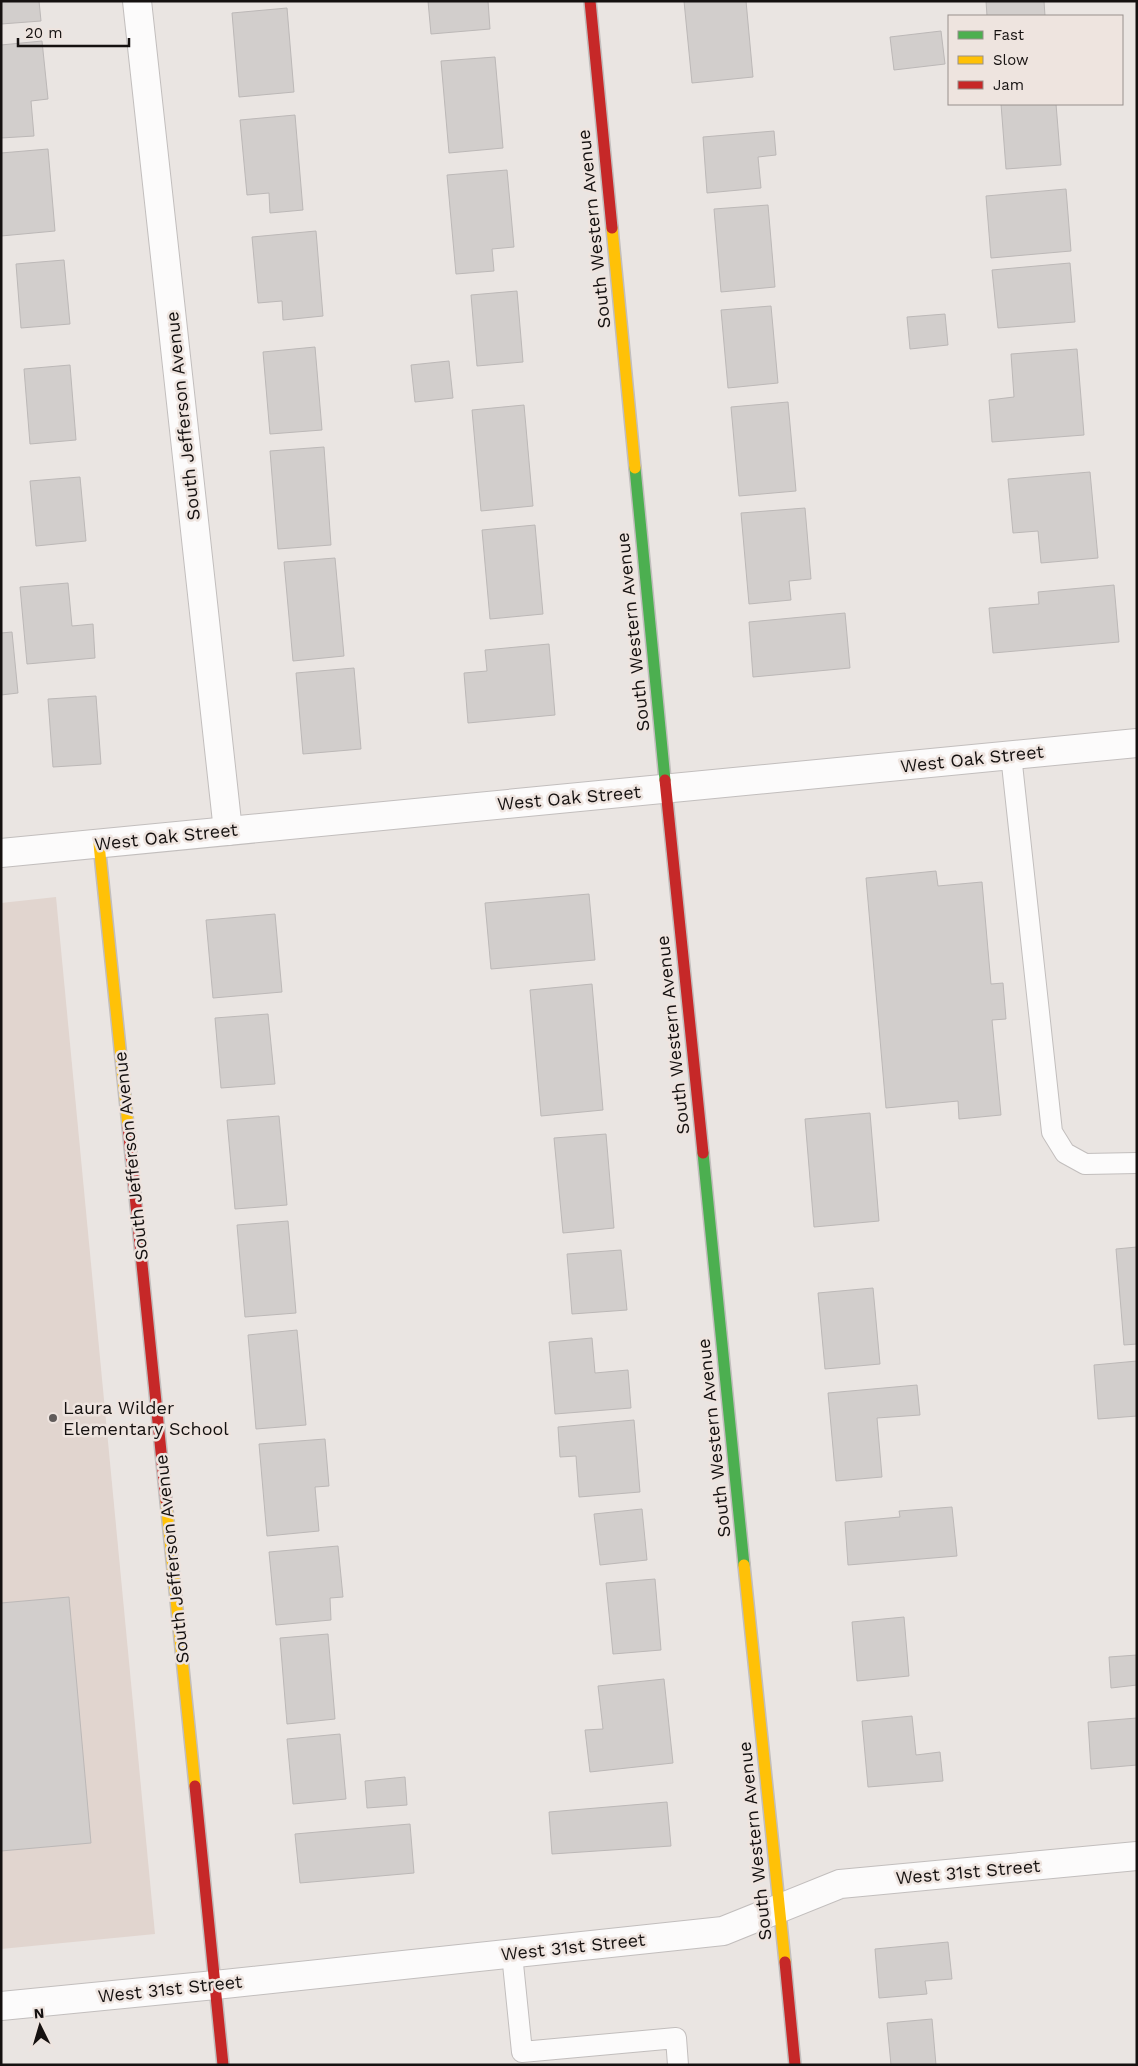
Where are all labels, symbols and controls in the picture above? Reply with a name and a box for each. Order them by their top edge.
scale bar [18,15,129,47]
legend [948,15,1123,105]
text: 20 m [25,24,63,42]
text: Fast [993,26,1025,44]
text: Slow [993,51,1029,69]
text: Jam [993,76,1024,94]
street label: South Western Avenue [573,129,614,330]
street label: South Jefferson Avenue [161,311,204,522]
street label: South Western Avenue [612,532,653,733]
street label: West Oak Street [899,740,1045,776]
street label: West Oak Street [496,781,642,814]
street label: West Oak Street [93,818,239,854]
street label: South Western Avenue [652,935,693,1136]
street label: South Jefferson Avenue [109,1051,152,1262]
street label: South Western Avenue [693,1338,734,1539]
place label: Laura Wilder Elementary School [63,1397,229,1439]
marker: Laura Wilder Elementary School [47,1412,59,1424]
street label: South Jefferson Avenue [150,1454,193,1665]
street label: South Western Avenue [734,1741,775,1942]
street label: West 31st Street [895,1855,1042,1888]
street label: West 31st Street [500,1928,647,1965]
street label: West 31st Street [97,1970,244,2007]
north arrow [15,2001,65,2051]
text: N [33,2005,45,2021]

